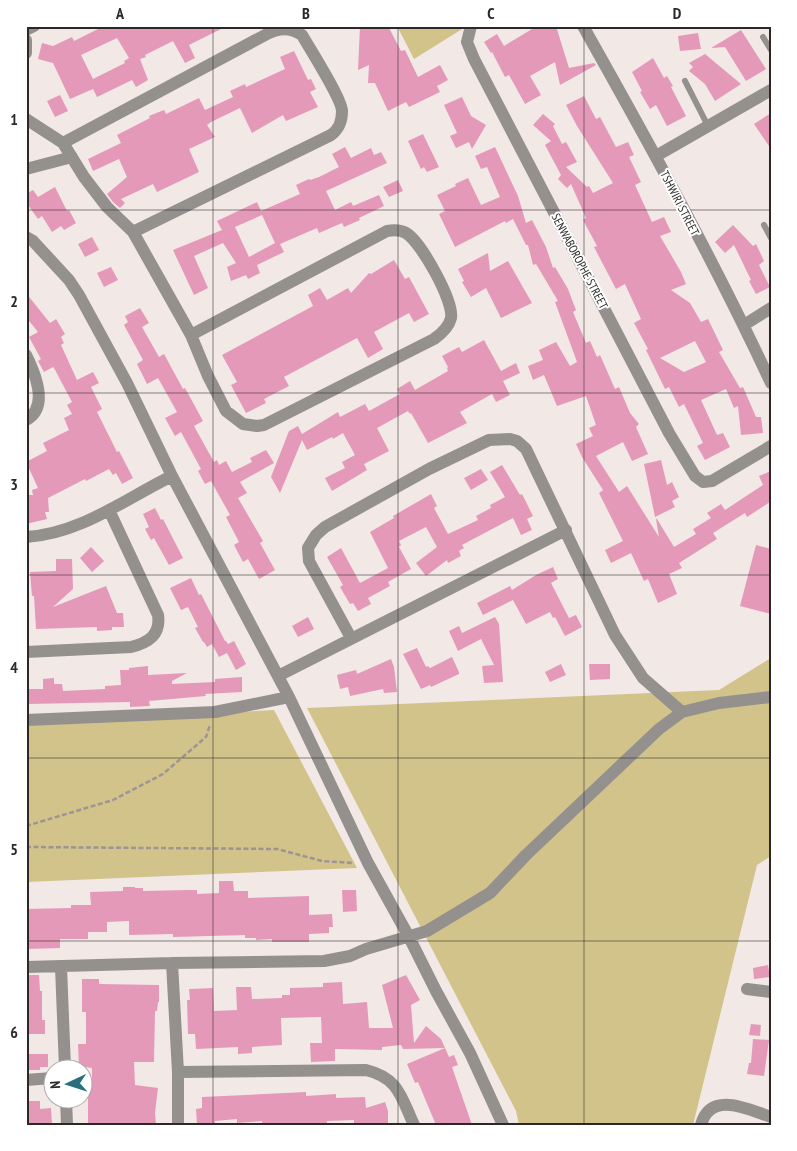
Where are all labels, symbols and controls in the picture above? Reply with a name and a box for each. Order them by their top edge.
text: A [115,3,125,23]
text: B [302,3,310,23]
text: C [487,3,495,23]
text: D [673,3,682,23]
text: 1 [10,109,18,129]
street label: TSHWIRI STREET [657,168,703,239]
street label: SENWABOROPHE STREET [549,211,612,312]
text: 2 [10,291,18,311]
text: 3 [10,474,18,494]
text: 4 [10,657,18,677]
text: 5 [10,839,18,859]
text: 6 [10,1022,18,1042]
north arrow [42,1058,92,1108]
text: N [46,1081,64,1089]

